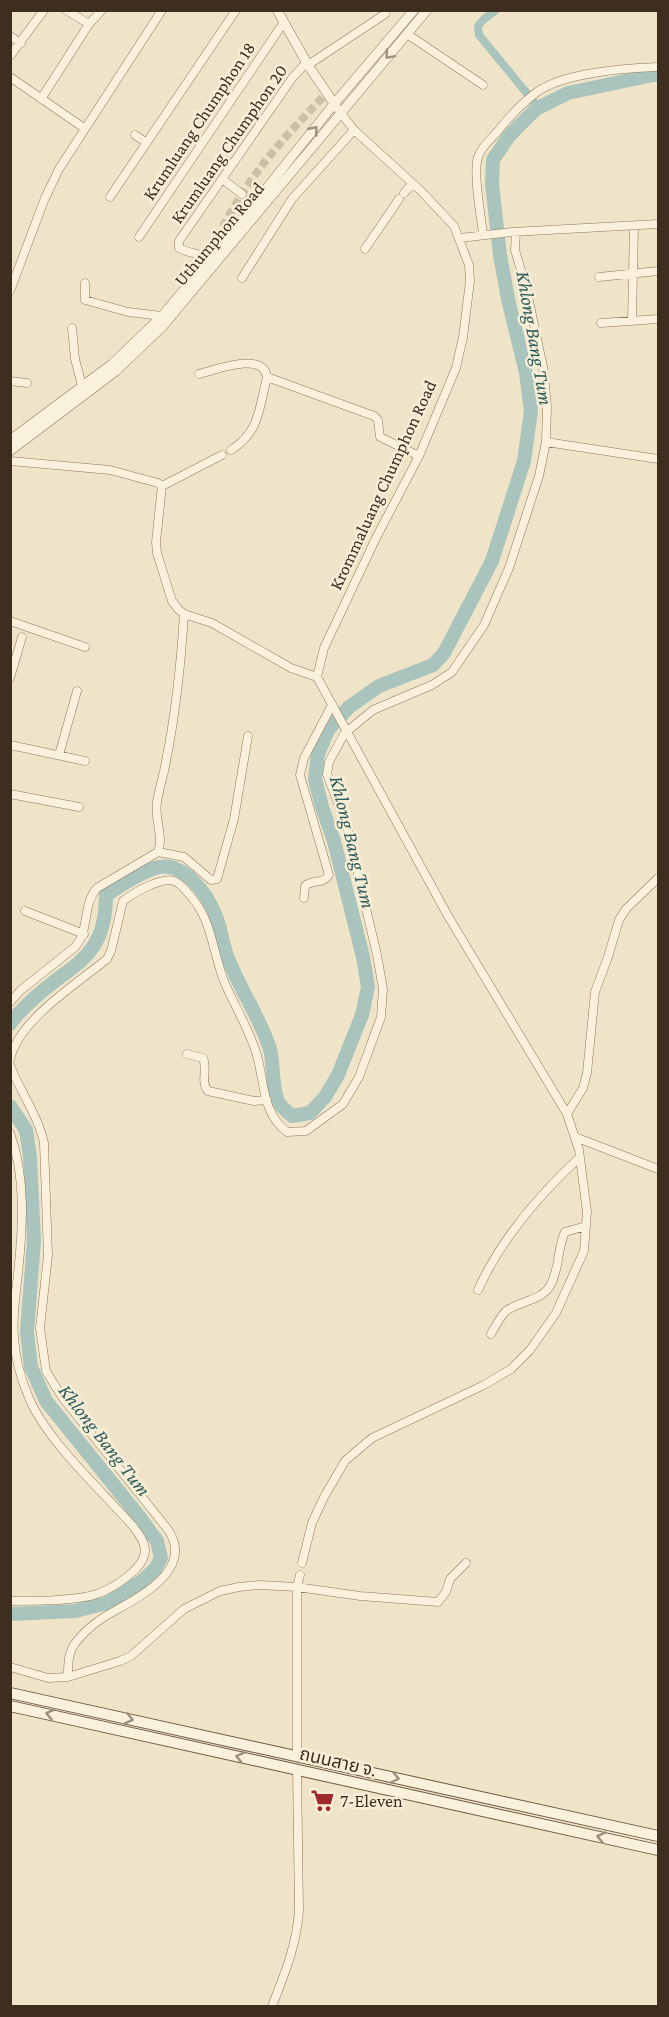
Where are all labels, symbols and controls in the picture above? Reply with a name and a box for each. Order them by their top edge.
street label: Krumluang Chumphon 18 [139,38,259,204]
one-way arrow [385,48,396,59]
street label: Krumluang Chumphon 20 [167,61,291,227]
one-way arrow [306,125,317,136]
street label: Uthumphon Road [170,178,268,290]
water label: Khlong Bang Tum [511,269,558,407]
street label: Krommaluang Chumphon Road [326,377,441,593]
water label: Khlong Bang Tum [325,773,380,911]
water label: Khlong Bang Tum [54,1380,155,1501]
one-way arrow [45,1709,55,1722]
one-way arrow [124,1712,134,1725]
street label: ถนนสาย จ. [298,1743,378,1781]
one-way arrow [236,1751,246,1764]
one-way arrow [390,1771,400,1784]
supermarket icon: 7-Eleven [309,1788,335,1814]
place label: 7-Eleven [340,1791,403,1811]
one-way arrow [597,1831,607,1844]

